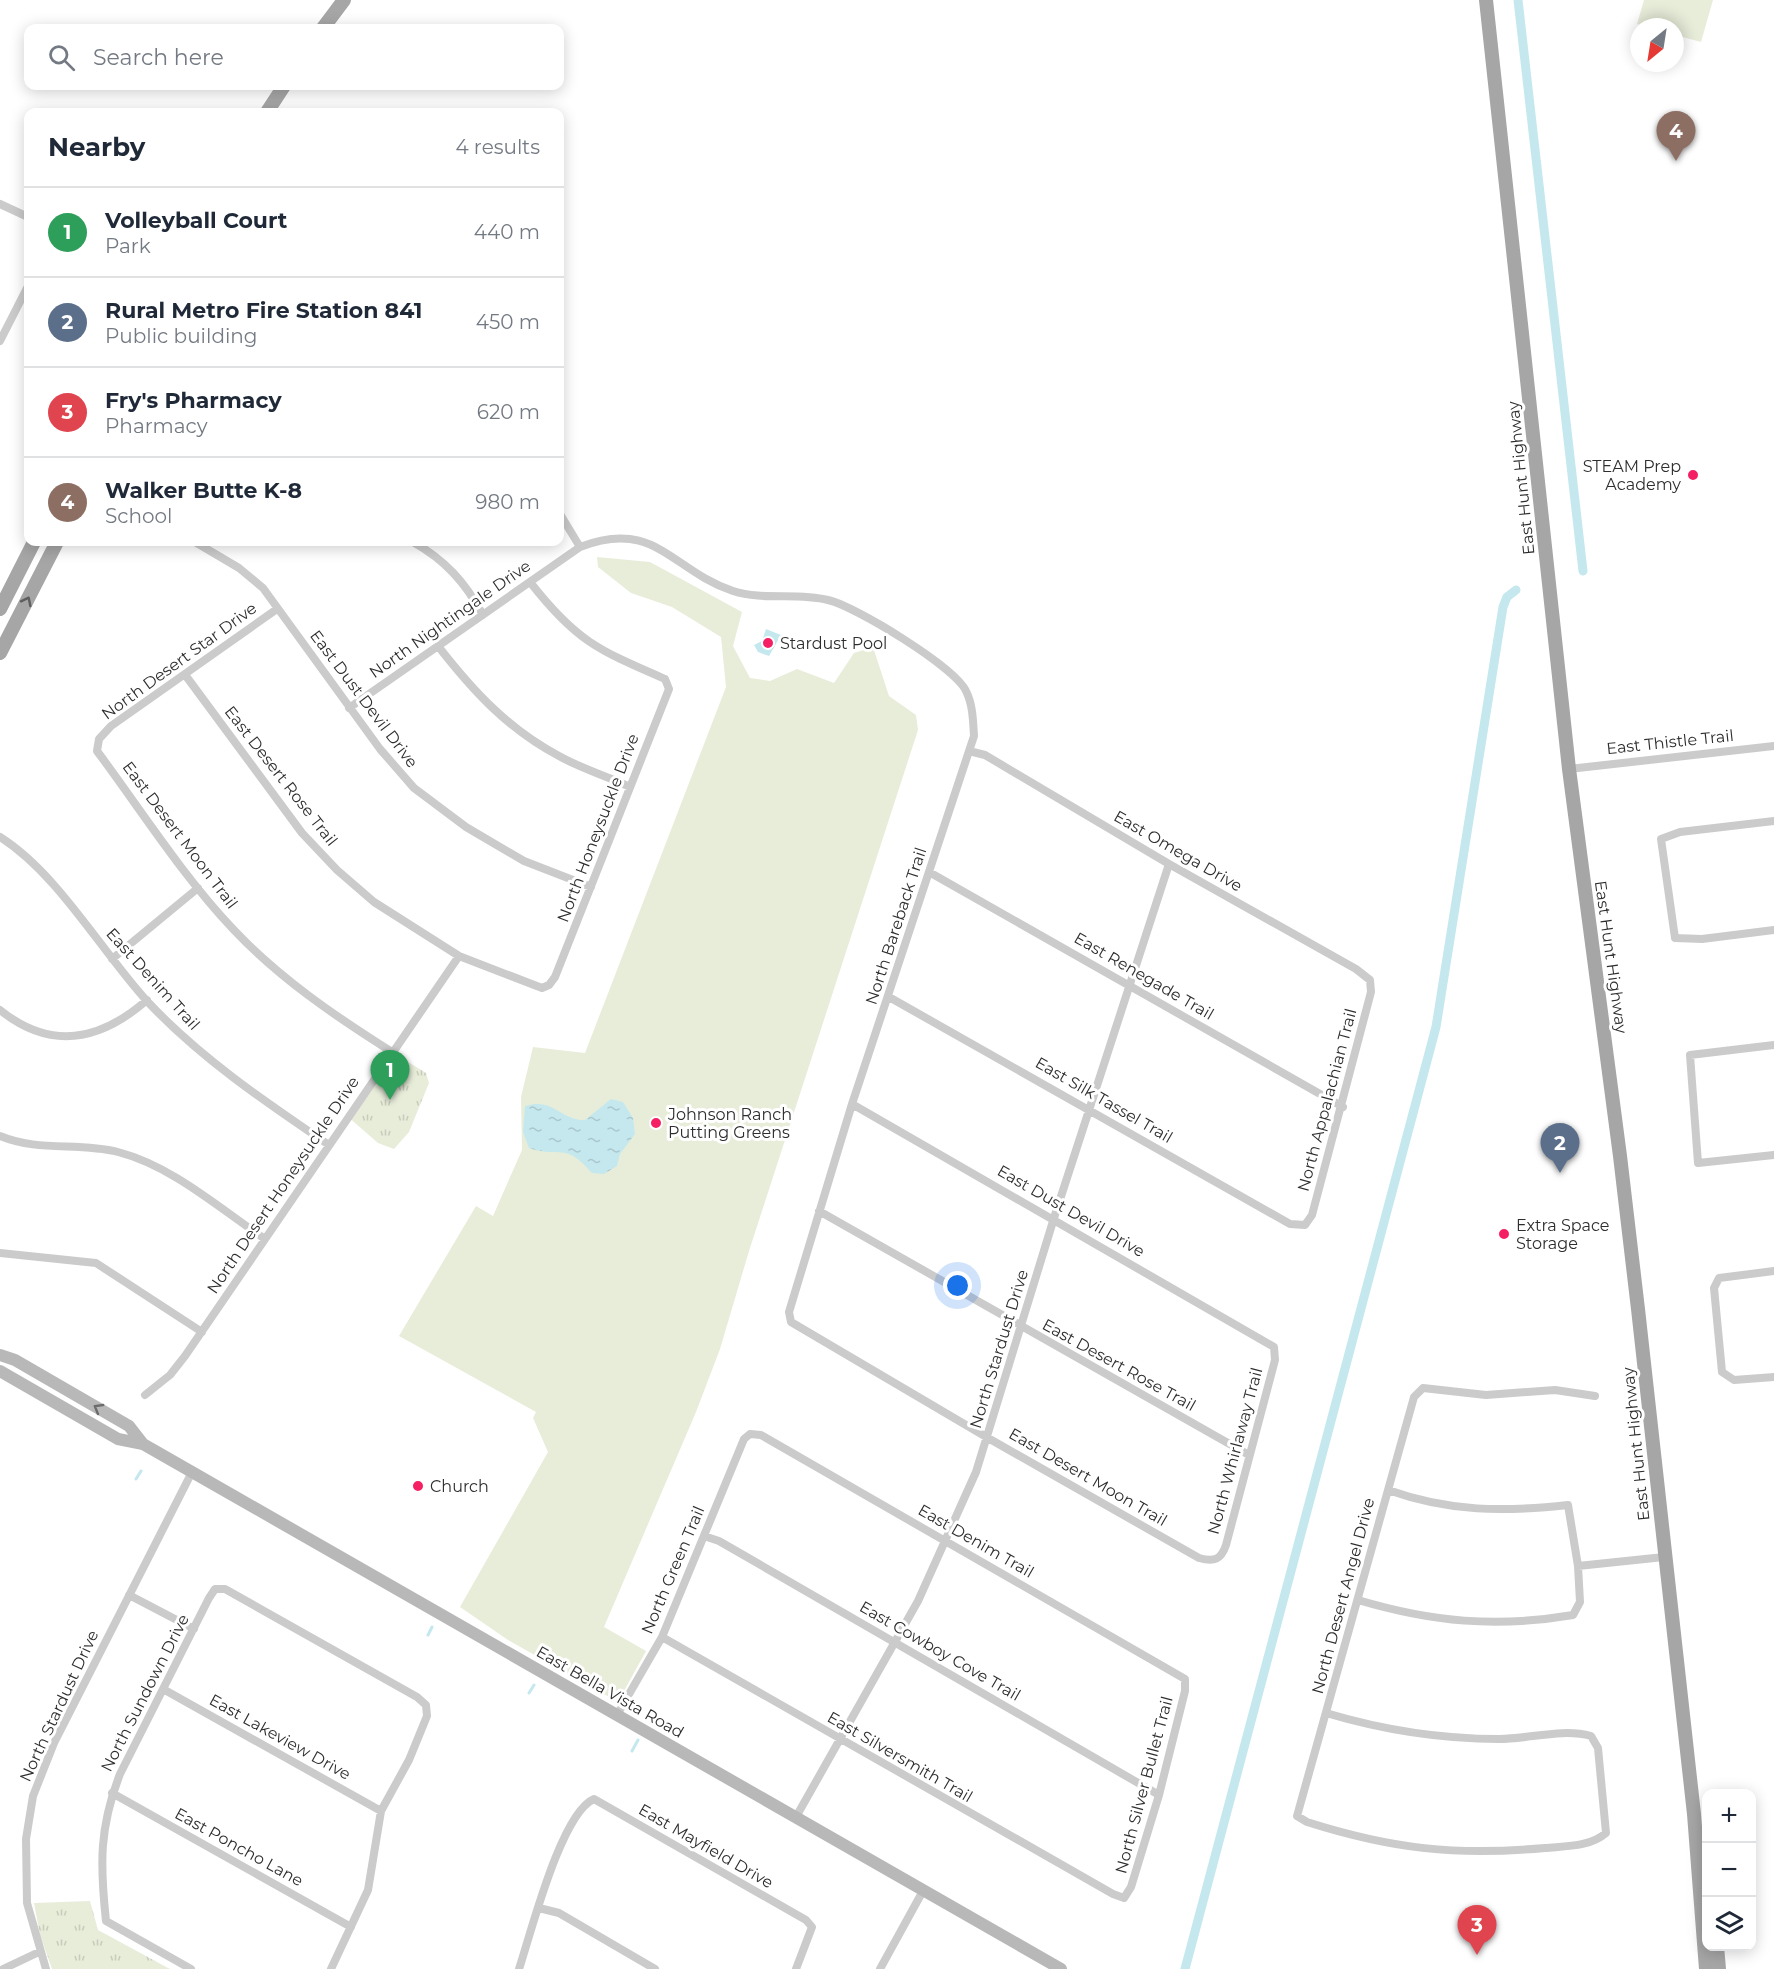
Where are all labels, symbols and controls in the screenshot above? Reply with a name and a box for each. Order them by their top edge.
north arrow [1630,18,1684,72]
search box [24,24,564,90]
icon: search [45,41,78,74]
text: Search here [93,44,224,71]
pin: 4 [1656,112,1696,161]
text: Nearby [48,131,145,163]
text: 4 results [455,135,540,159]
text: Volleyball Court [105,207,287,234]
text: 1 [64,220,71,244]
text: 440 m [474,220,540,244]
text: Park [105,234,151,258]
text: Rural Metro Fire Station 841 [105,297,422,324]
text: 2 [62,310,73,334]
text: 450 m [476,310,540,334]
text: Public building [105,324,258,348]
text: Fry's Pharmacy [105,387,282,414]
text: 3 [62,400,73,424]
text: 620 m [477,400,540,424]
street label: East Hunt Highway [1503,400,1539,556]
text: Pharmacy [105,414,208,438]
place label: STEAM Prep Academy [1583,457,1681,494]
marker: STEAM Prep Academy [1686,468,1700,482]
text: Walker Butte K-8 [105,477,302,504]
text: 4 [61,490,74,514]
text: 980 m [475,490,540,514]
text: School [105,504,172,528]
street label: North Nightingale Drive [366,556,534,682]
one-way arrow [19,596,31,607]
street label: North Desert Star Drive [98,598,260,724]
street label: East Dust Devil Drive [306,627,422,771]
place label: Stardust Pool [780,634,887,653]
marker: Stardust Pool [761,636,775,650]
street label: East Desert Rose Trail [220,702,342,850]
street label: East Thistle Trail [1605,726,1735,758]
street label: North Honeysuckle Drive [553,731,643,925]
street label: East Desert Moon Trail [118,758,242,912]
street label: East Omega Drive [1110,806,1246,896]
street label: North Bareback Trail [862,845,930,1007]
street label: East Hunt Highway [1591,879,1631,1035]
street label: East Denim Trail [102,924,204,1034]
street label: East Renegade Trail [1071,928,1217,1024]
street label: North Appalachian Trail [1293,1006,1361,1194]
pin: 1 [370,1050,410,1100]
street label: East Silk Tassel Trail [1032,1053,1176,1147]
street label: North Desert Honeysuckle Drive [203,1073,363,1297]
place label: Johnson Ranch Putting Greens [667,1105,792,1142]
marker: Johnson Ranch Putting Greens [649,1116,663,1130]
pin: 2 [1540,1124,1580,1173]
street label: East Dust Devil Drive [994,1161,1148,1261]
place label: Extra Space Storage [1516,1216,1610,1253]
marker: Extra Space Storage [1497,1227,1511,1241]
street label: North Stardust Drive [966,1267,1032,1431]
your location [943,1271,972,1300]
street label: East Desert Rose Trail [1039,1315,1199,1415]
street label: North Whirlaway Trail [1204,1365,1266,1537]
street label: East Hunt Highway [1618,1366,1654,1522]
one-way arrow [94,1404,104,1415]
street label: East Desert Moon Trail [1006,1424,1170,1530]
place label: Church [430,1477,489,1496]
marker: Church [411,1479,425,1493]
street label: North Desert Angel Drive [1308,1496,1378,1696]
street label: East Denim Trail [915,1500,1037,1582]
street label: North Green Trail [638,1503,708,1637]
street label: East Cowboy Cove Trail [856,1597,1024,1705]
street label: North Sundown Drive [97,1611,193,1775]
street label: North Stardust Drive [16,1627,102,1785]
street label: East Bella Vista Road [533,1642,687,1742]
street label: East Lakeview Drive [206,1690,354,1784]
street label: North Silver Bullet Trail [1111,1694,1177,1876]
street label: East Silversmith Trail [824,1708,976,1806]
map controls [1702,1789,1756,1951]
button: + [1702,1789,1756,1843]
street label: East Mayfield Drive [635,1800,777,1892]
street label: East Poncho Lane [171,1804,307,1890]
button: − [1702,1843,1756,1897]
button: layers [1702,1897,1756,1951]
pin: 3 [1458,1906,1496,1955]

